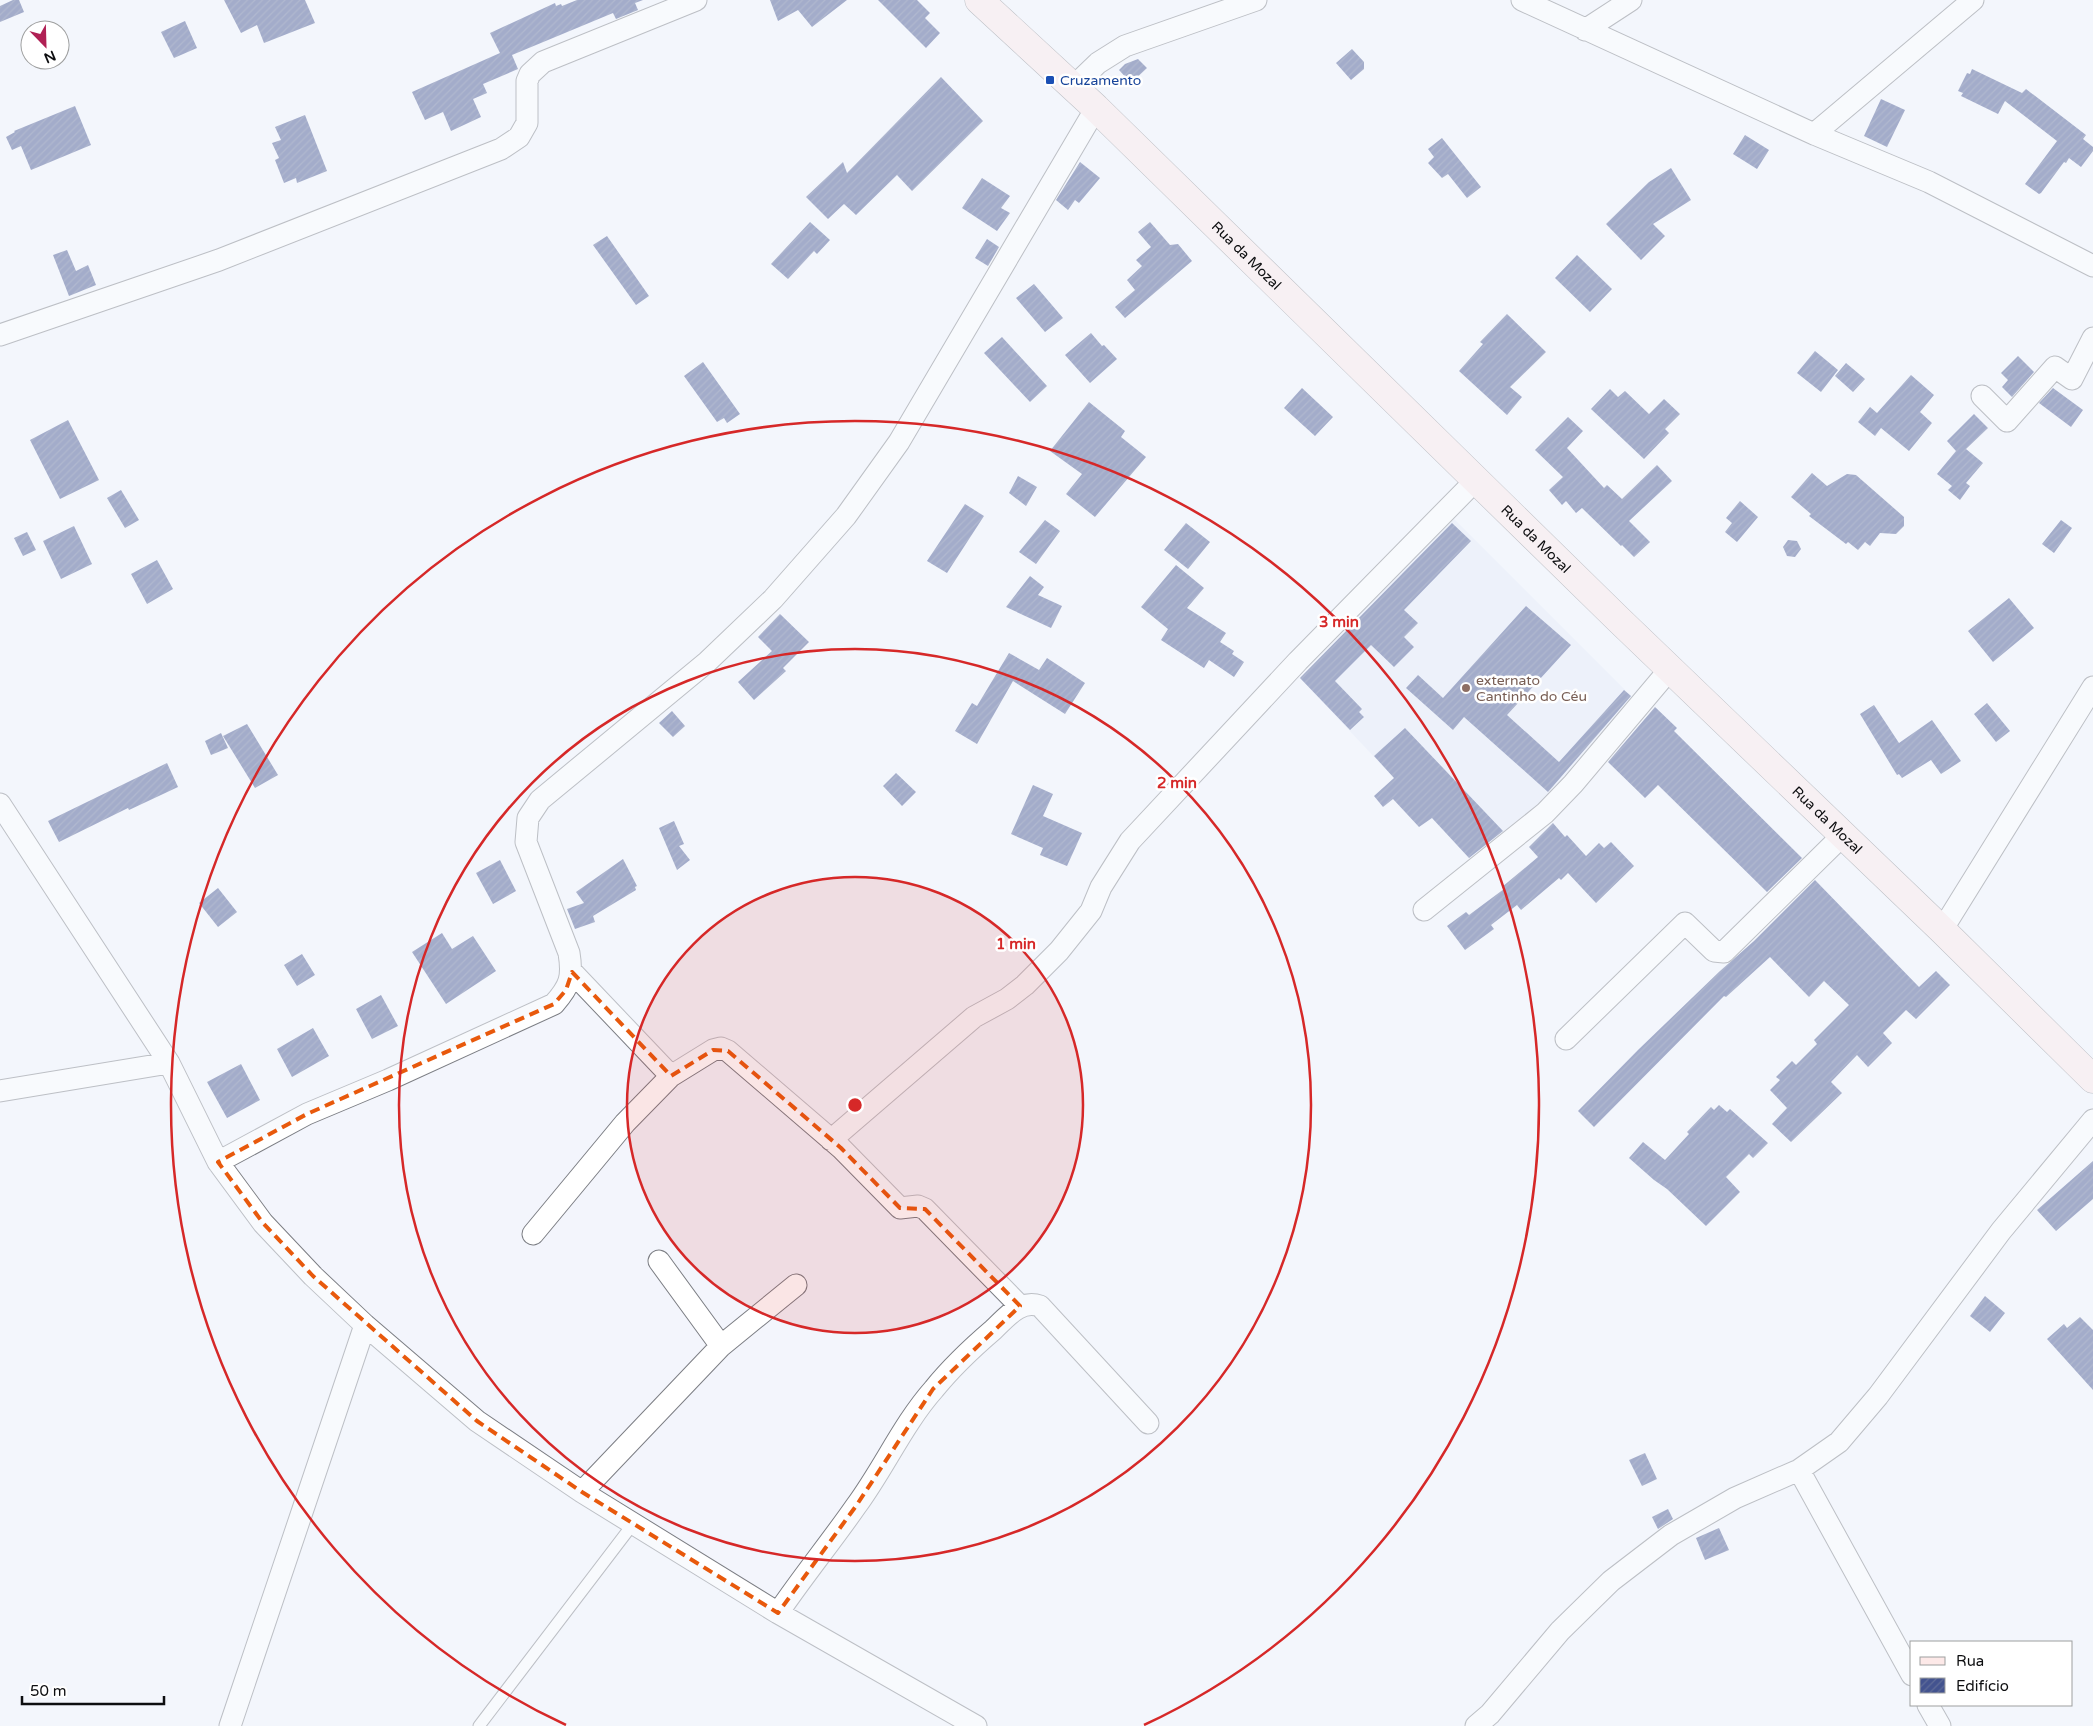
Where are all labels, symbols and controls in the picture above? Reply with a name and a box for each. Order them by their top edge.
north arrow [20,20,70,70]
text: N [41,46,58,67]
place label: Cruzamento [1060,72,1141,89]
marker: Cruzamento [1044,74,1056,86]
street label: Rua da Mozal [1208,218,1285,294]
street label: Rua da Mozal [1497,501,1574,577]
text: 3 min [1319,613,1359,631]
place label: externato Cantinho do Céu [1476,672,1587,705]
marker: externato Cantinho do Céu [1460,682,1472,694]
text: 2 min [1157,774,1197,792]
street label: Rua da Mozal [1789,783,1866,858]
text: 1 min [996,935,1036,953]
centre of rings [846,1096,864,1114]
legend [1910,1641,2073,1706]
text: Rua [1956,1652,1984,1670]
scale bar [22,1674,165,1706]
text: Edifício [1956,1677,2009,1695]
text: 50 m [30,1682,67,1700]

